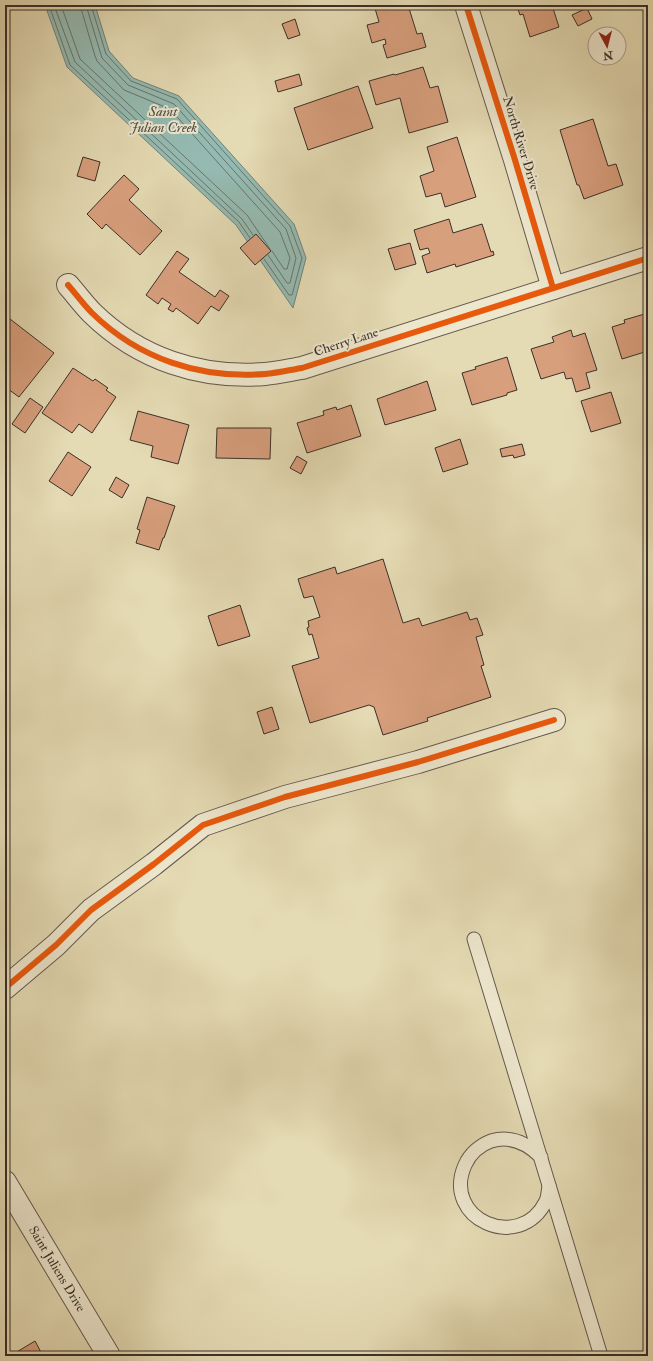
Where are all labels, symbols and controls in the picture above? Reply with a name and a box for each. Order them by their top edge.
north arrow [587,26,627,66]
text: N [601,48,615,63]
street label: North River Drive [499,94,543,192]
water label: Saint Julian Creek [129,103,197,136]
street label: Cherry Lane [312,324,381,361]
street label: Saint Juliens Drive [25,1223,89,1315]

